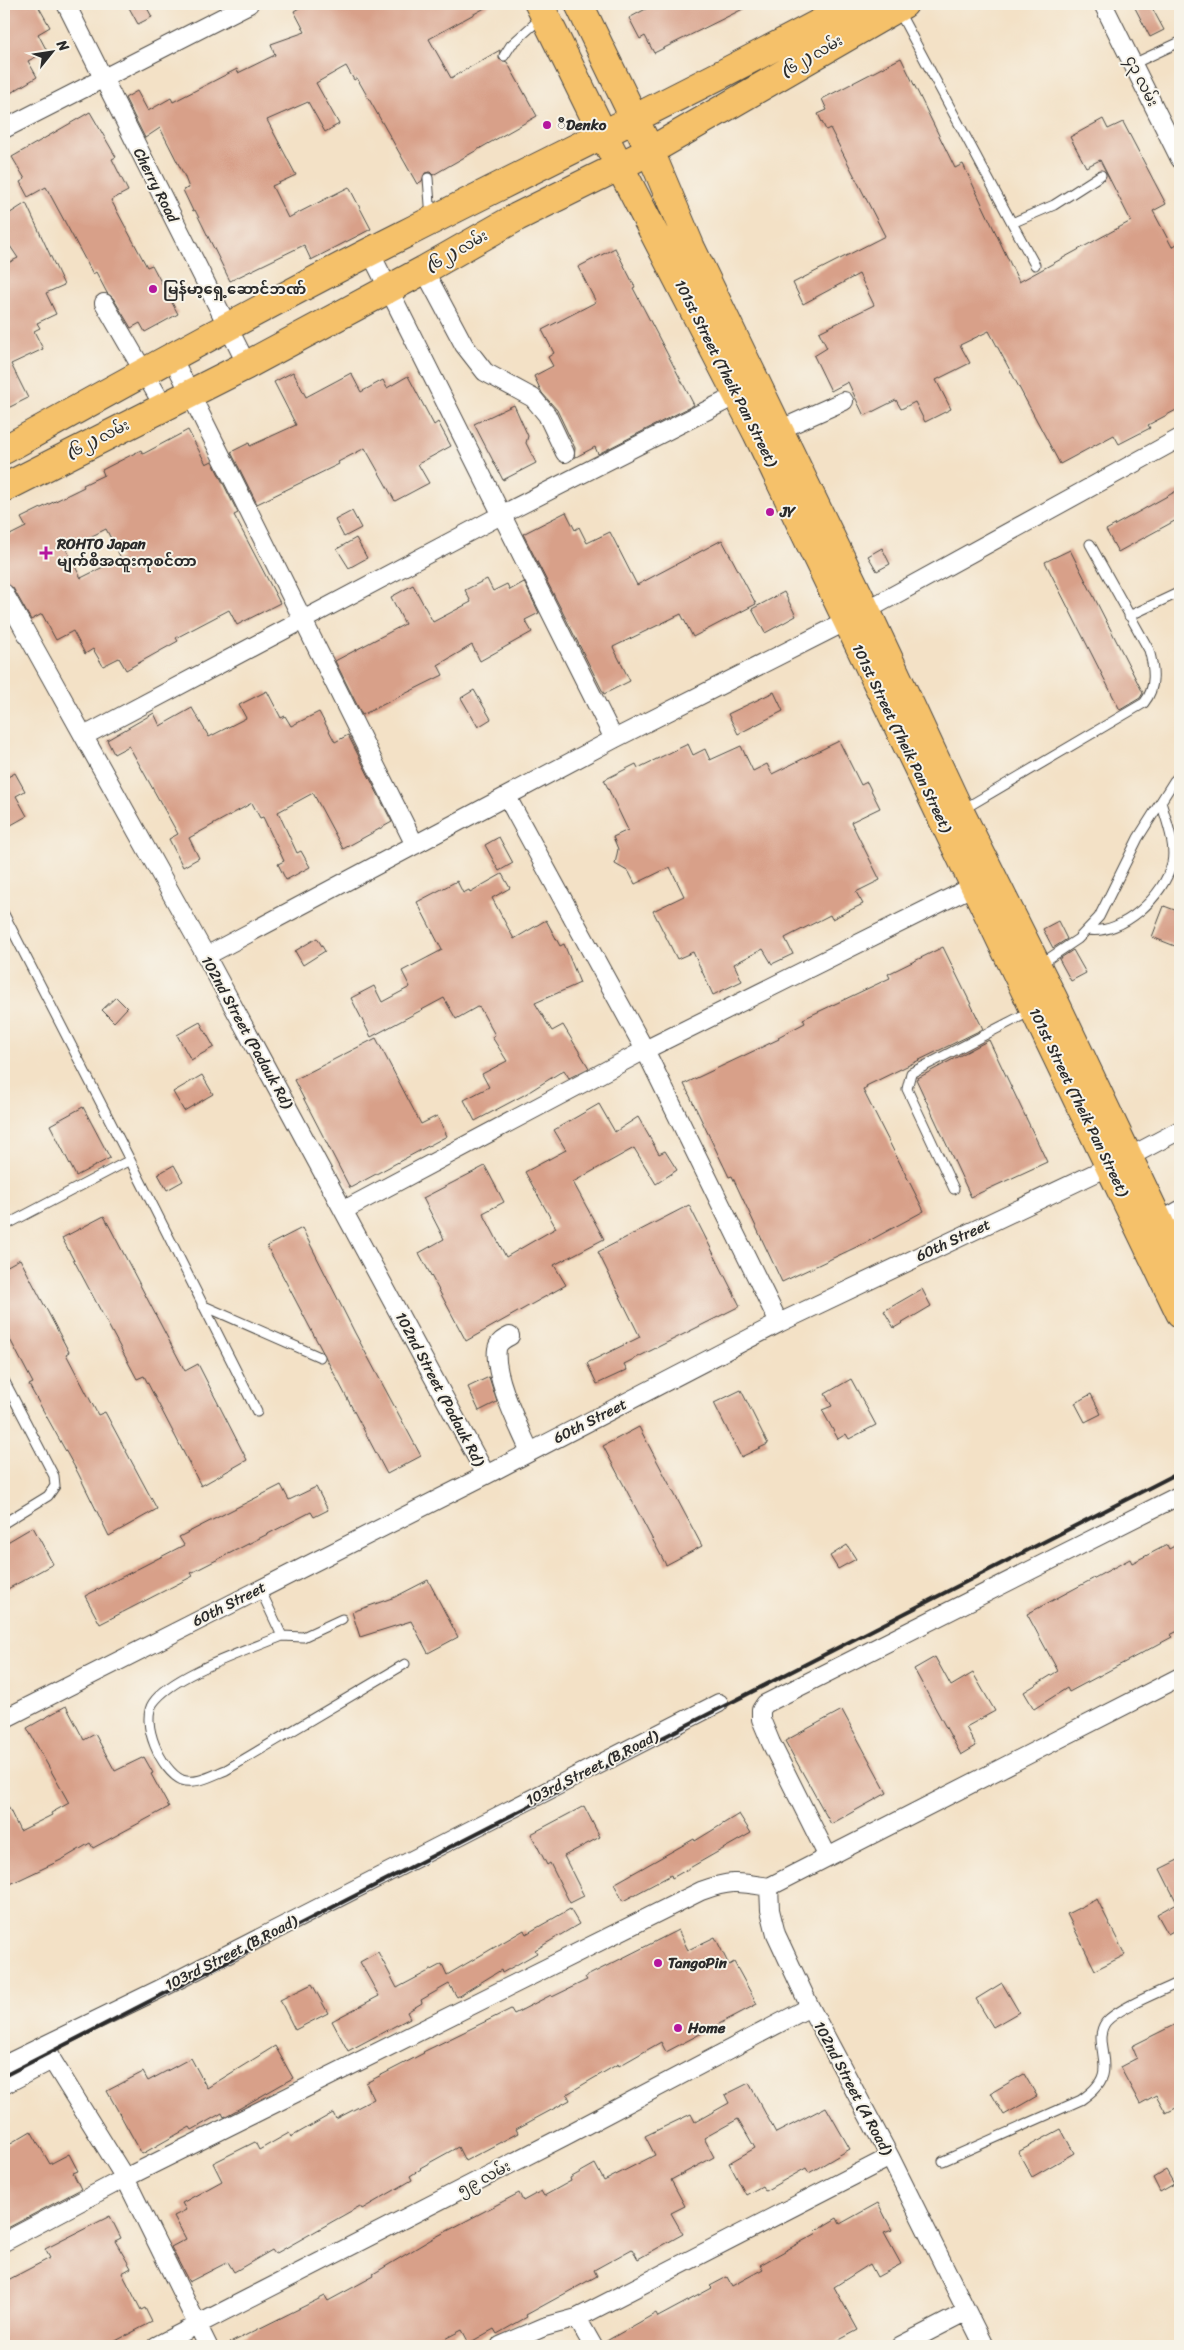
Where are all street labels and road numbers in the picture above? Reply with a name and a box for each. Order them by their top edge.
street label: (၆၂) လမ်း [776,28,848,84]
street label: ၄၃ လမ်း [1118,51,1166,111]
street label: Cherry Road [126,143,186,228]
street label: (၆၂) လမ်း [421,223,493,279]
street label: 101st Street (Theik Pan Street) [667,275,785,472]
street label: (၆၂) လမ်း [62,412,134,466]
street label: 101st Street (Theik Pan Street) [845,639,959,837]
street label: 102nd Street (Padauk Rd) [194,951,300,1114]
street label: 101st Street (Theik Pan Street) [1022,1003,1136,1201]
street label: 60th Street [911,1211,995,1269]
street label: 102nd Street (Padauk Rd) [388,1307,492,1471]
street label: 60th Street [548,1391,632,1451]
street label: 60th Street [187,1574,271,1634]
street label: 103rd Street (B Road) [521,1723,663,1813]
street label: 103rd Street (B Road) [160,1908,302,1998]
street label: 102nd Street (A Road) [807,2016,900,2160]
street label: ၅၉ လမ်း [453,2153,515,2203]

